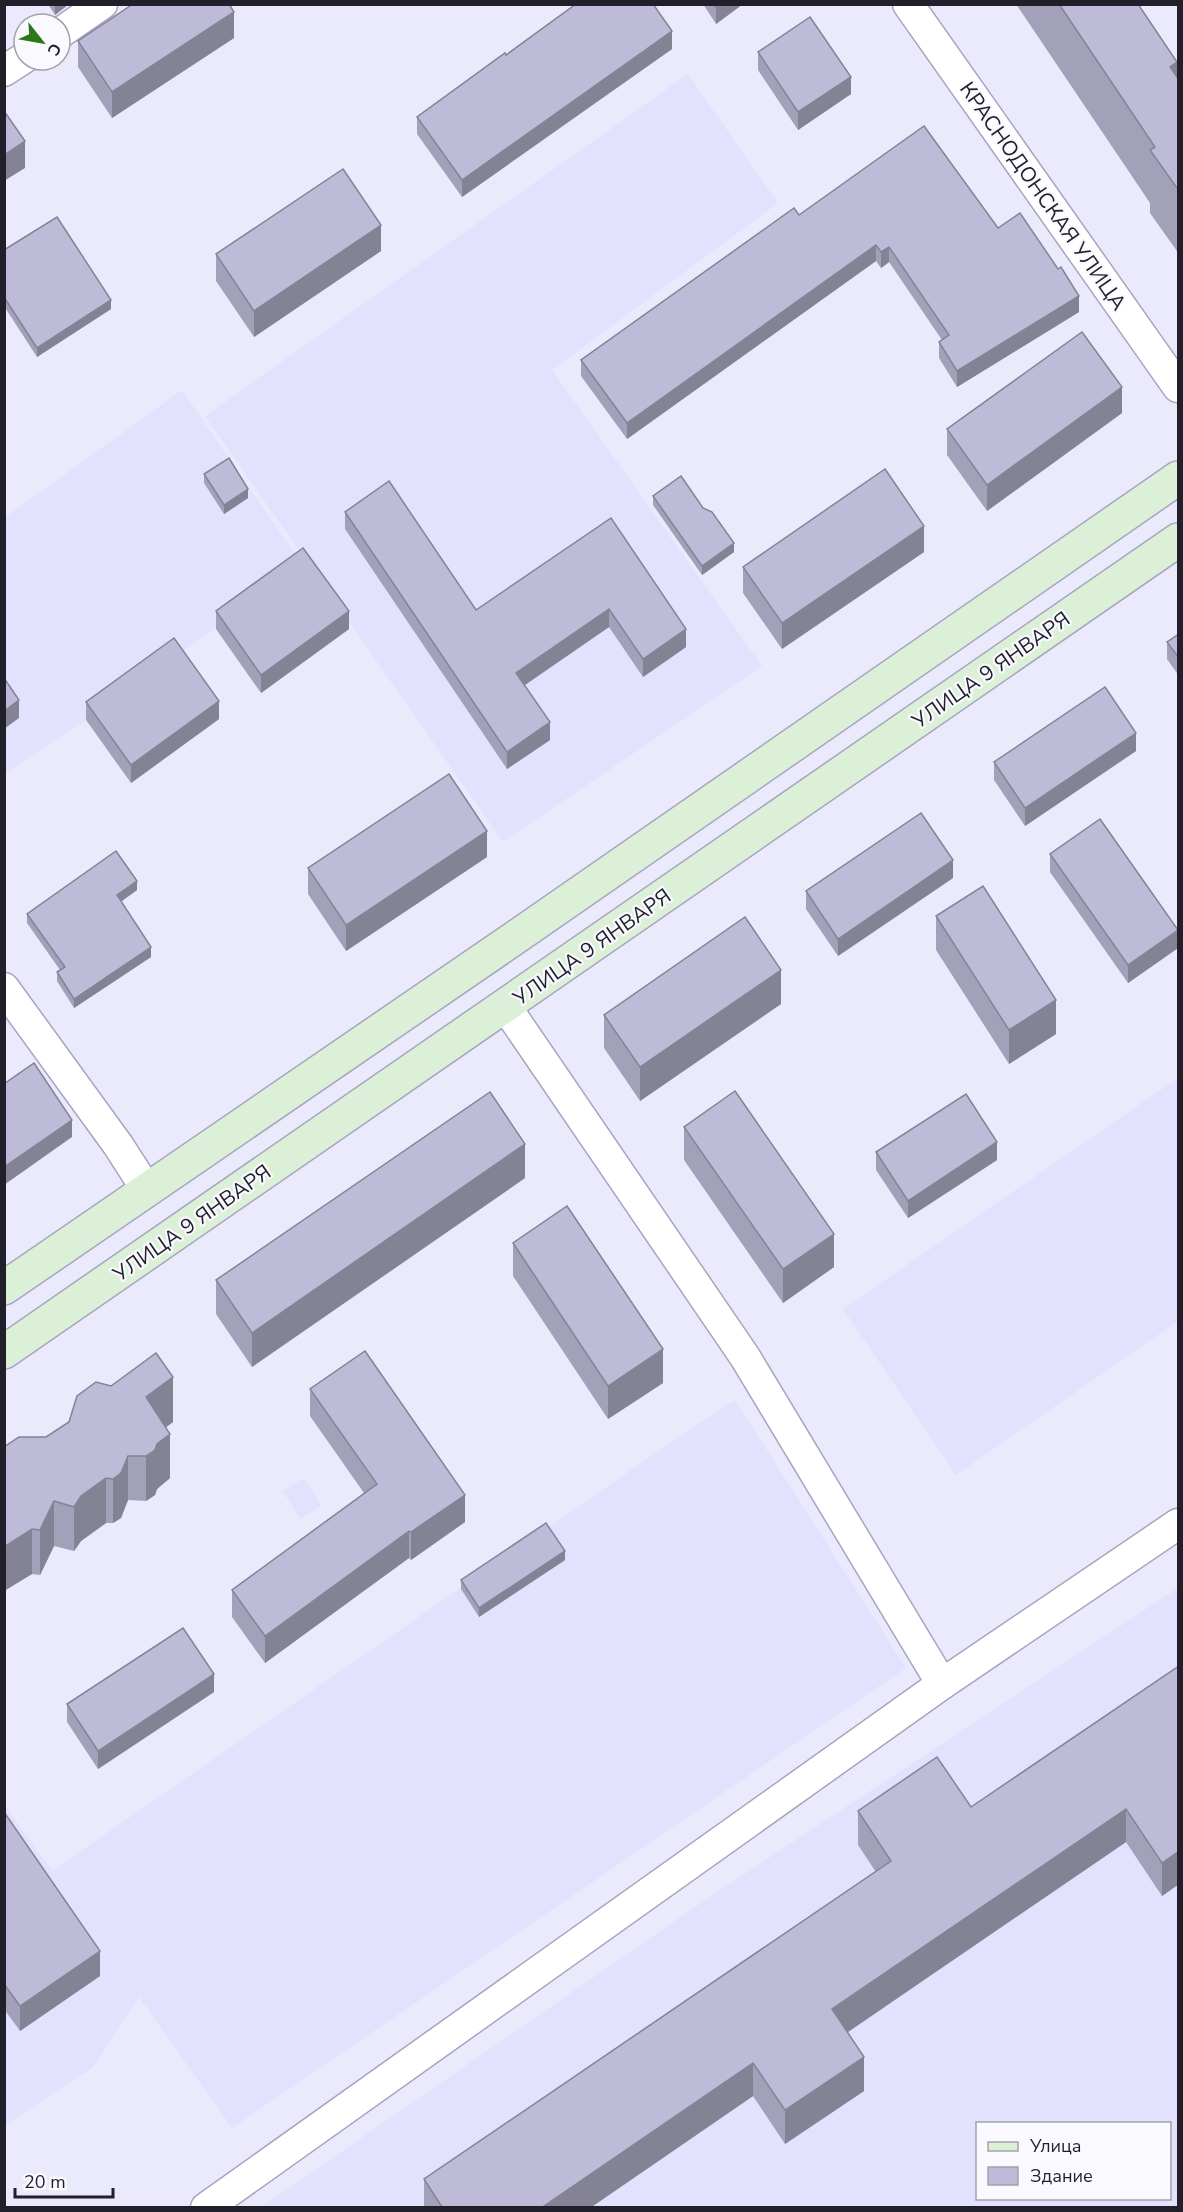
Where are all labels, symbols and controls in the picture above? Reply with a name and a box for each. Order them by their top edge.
north arrow [12,12,72,72]
text: С [42,39,66,60]
street label: КРАСНОДОНСКАЯ УЛИЦА [953,76,1133,316]
street label: УЛИЦА 9 ЯНВАРЯ [906,605,1075,736]
street label: УЛИЦА 9 ЯНВАРЯ [507,882,676,1013]
street label: УЛИЦА 9 ЯНВАРЯ [107,1158,276,1289]
legend [976,2122,1171,2200]
text: Улица [1029,2134,1081,2158]
scale bar [15,2161,112,2199]
text: Здание [1030,2164,1093,2188]
text: 20 m [24,2170,66,2194]

